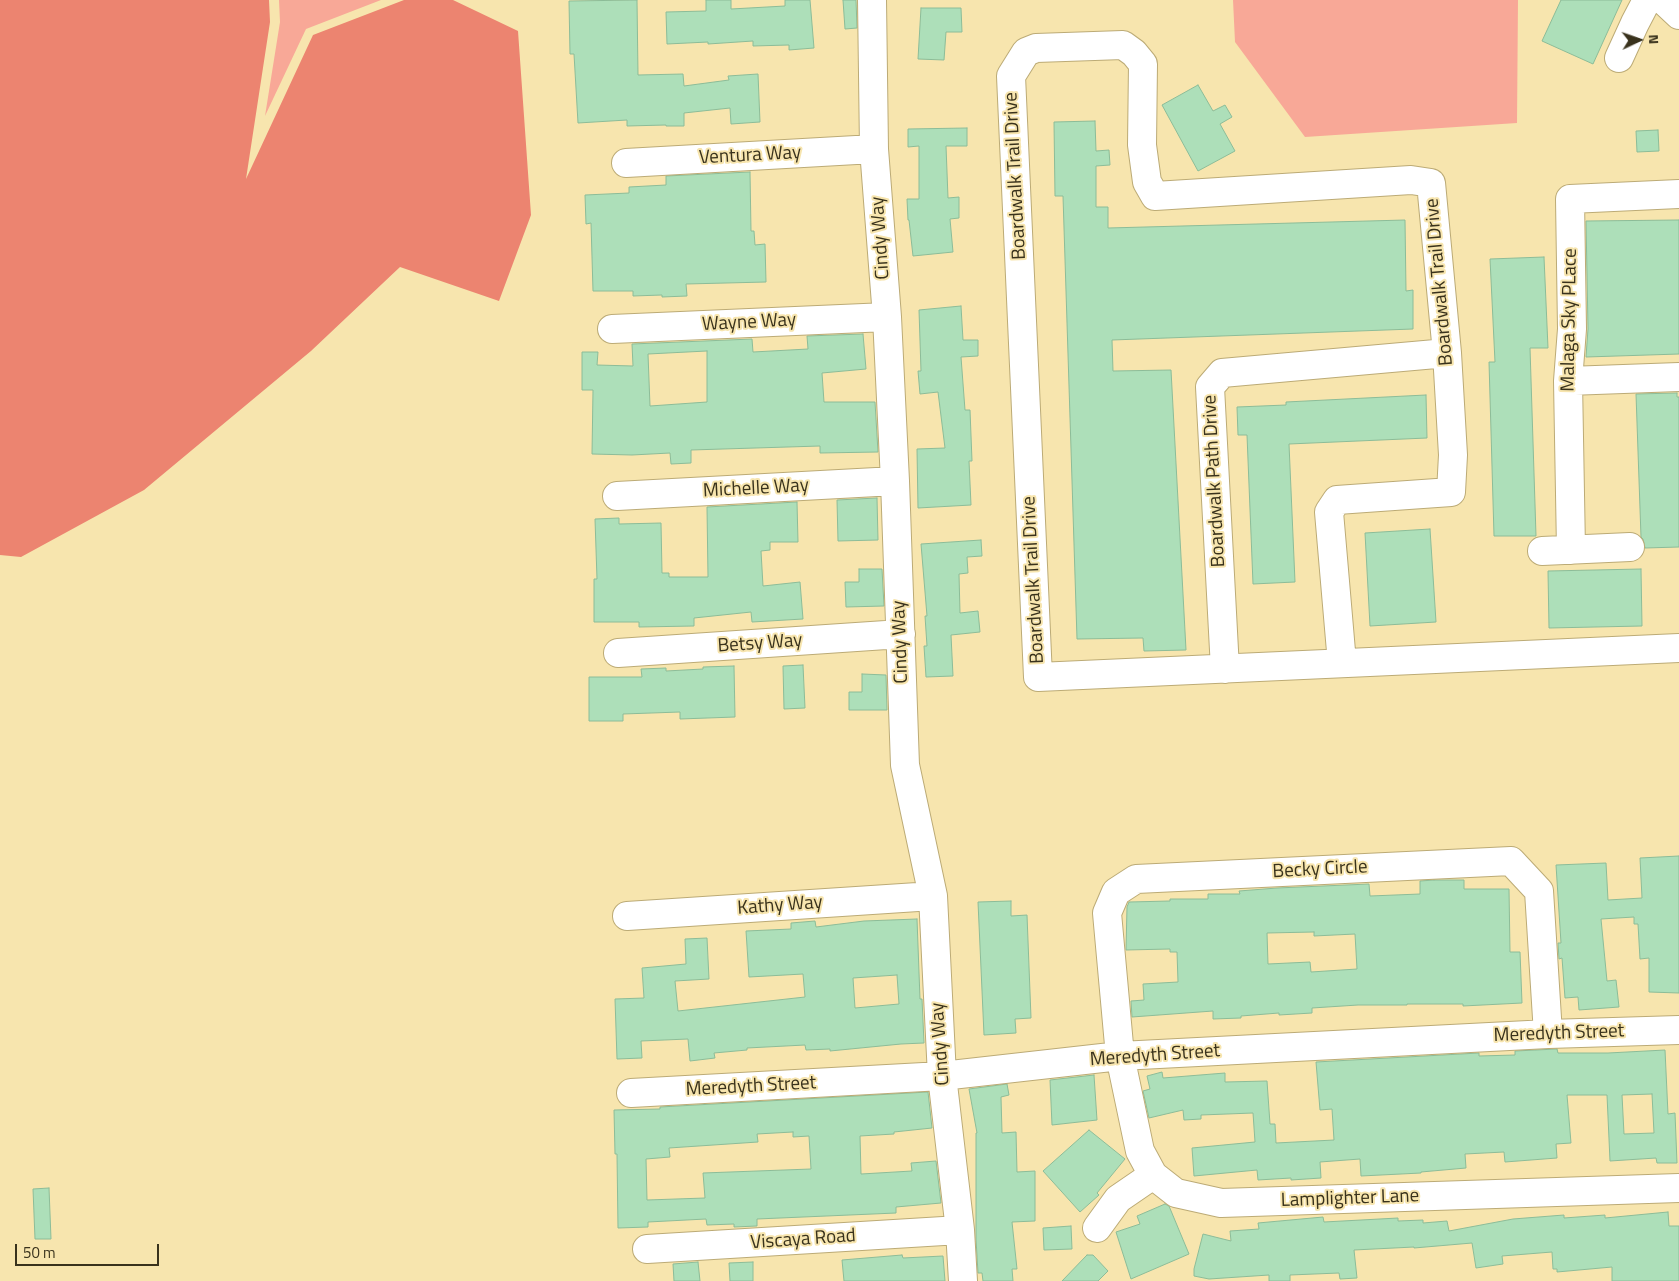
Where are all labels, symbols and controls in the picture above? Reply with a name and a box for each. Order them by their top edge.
north arrow [1614,15,1664,65]
text: N [1644,34,1665,45]
street label: Boardwalk Trail Drive [1000,92,1032,260]
street label: Ventura Way [698,142,802,170]
street label: Cindy Way [867,196,895,280]
street label: Boardwalk Trail Drive [1421,197,1459,367]
street label: Malaga Sky PLace [1557,248,1583,392]
street label: Wayne Way [701,309,797,337]
street label: Boardwalk Path Drive [1199,394,1231,568]
street label: Michelle Way [703,475,809,503]
street label: Boardwalk Trail Drive [1018,496,1050,664]
street label: Cindy Way [888,600,914,684]
street label: Betsy Way [717,630,803,658]
street label: Becky Circle [1272,856,1368,884]
street label: Kathy Way [737,892,823,920]
street label: Cindy Way [927,1002,955,1086]
street label: Meredyth Street [1493,1020,1625,1048]
street label: Meredyth Street [1089,1040,1221,1072]
street label: Meredyth Street [685,1072,817,1102]
street label: Lamplighter Lane [1280,1185,1420,1213]
street label: Viscaya Road [750,1225,856,1255]
scale bar [18,1234,161,1266]
text: 50 m [23,1241,56,1264]

